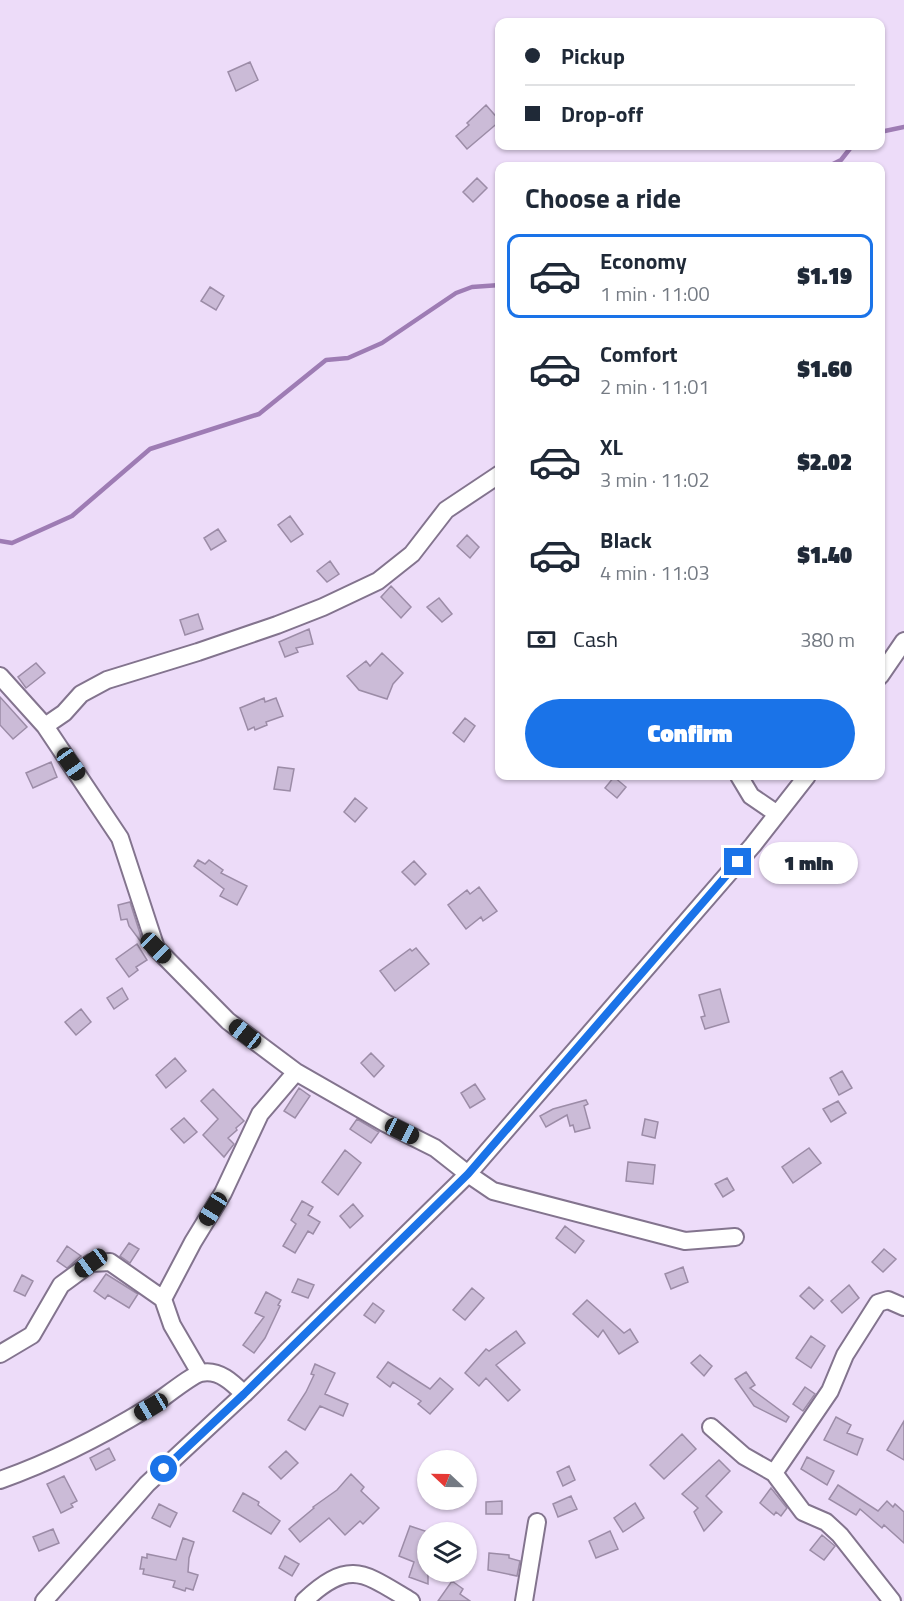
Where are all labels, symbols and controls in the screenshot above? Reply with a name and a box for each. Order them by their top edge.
text: Pickup [561,39,625,73]
text: Drop-off [561,97,643,131]
text: Choose a ride [525,177,681,218]
text: Economy [600,244,687,278]
icon: car [528,249,582,303]
text: $1.19 [797,259,852,293]
text: 1 min · 11:00 [600,278,710,309]
text: Comfort [600,337,678,371]
icon: car [528,342,582,396]
text: $1.60 [797,352,852,386]
text: 2 min · 11:01 [600,371,710,402]
text: XL [600,430,623,464]
icon: car [528,435,582,489]
text: $2.02 [797,445,852,479]
text: 3 min · 11:02 [600,464,710,495]
text: Black [600,523,652,557]
icon: car [528,528,582,582]
text: $1.40 [797,538,852,572]
text: 4 min · 11:03 [600,557,710,588]
text: Cash [573,622,618,656]
icon: cash [525,623,558,656]
text: 380 m [800,624,855,655]
button: Confirm [525,699,855,768]
car [53,744,89,784]
callout: 1 min [759,841,858,883]
text: 1 min [784,847,833,878]
route end [724,848,751,875]
car [137,929,175,967]
car [225,1016,265,1052]
car [382,1115,422,1147]
car [196,1189,230,1229]
car [71,1245,111,1281]
car [131,1390,171,1424]
north arrow [417,1450,477,1510]
map controls [417,1450,477,1582]
route start [150,1455,177,1482]
button: layers [417,1522,477,1582]

